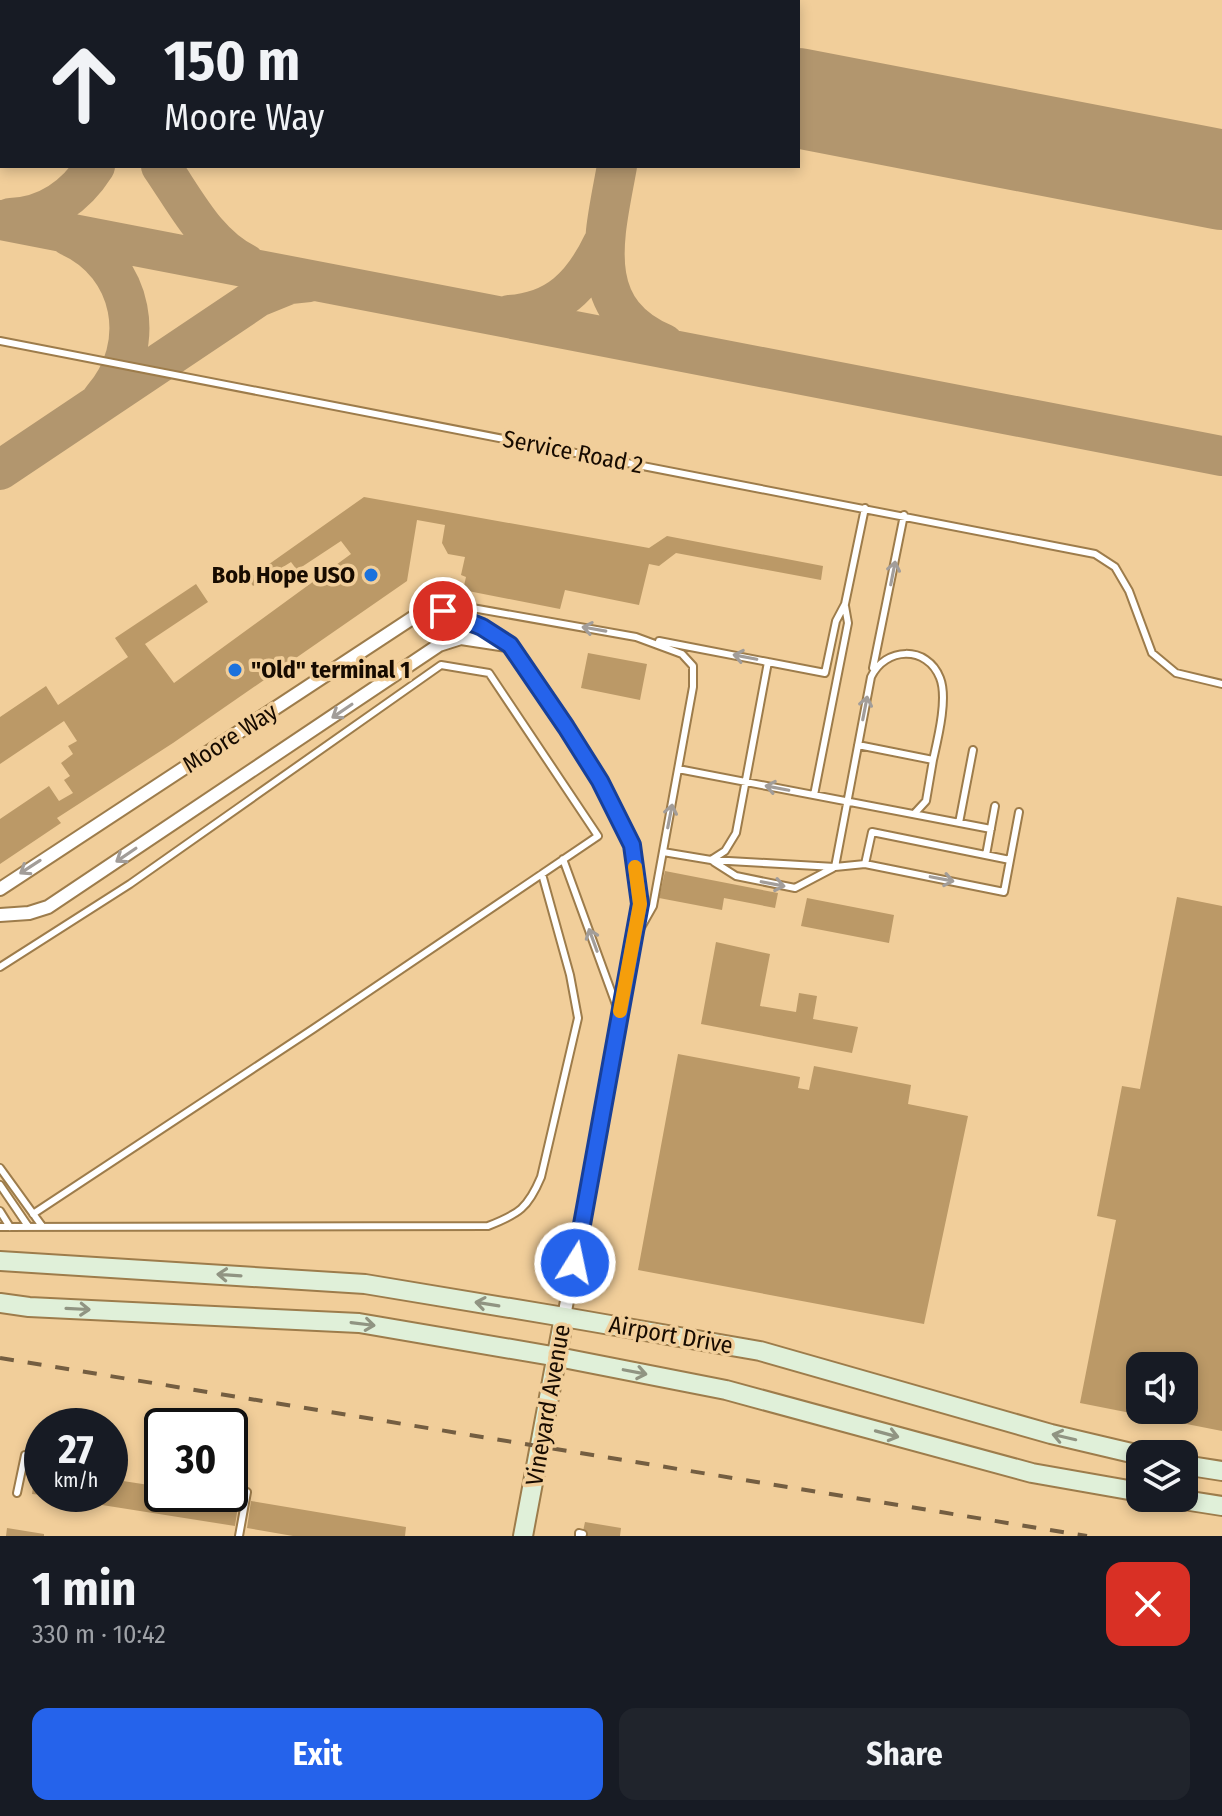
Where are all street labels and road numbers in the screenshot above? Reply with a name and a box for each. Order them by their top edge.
street label: Service Road 2 [501,425,645,479]
street label: Moore Way [178,697,283,779]
street label: Airport Drive [607,1310,735,1360]
street label: Vineyard Avenue [520,1322,576,1488]

